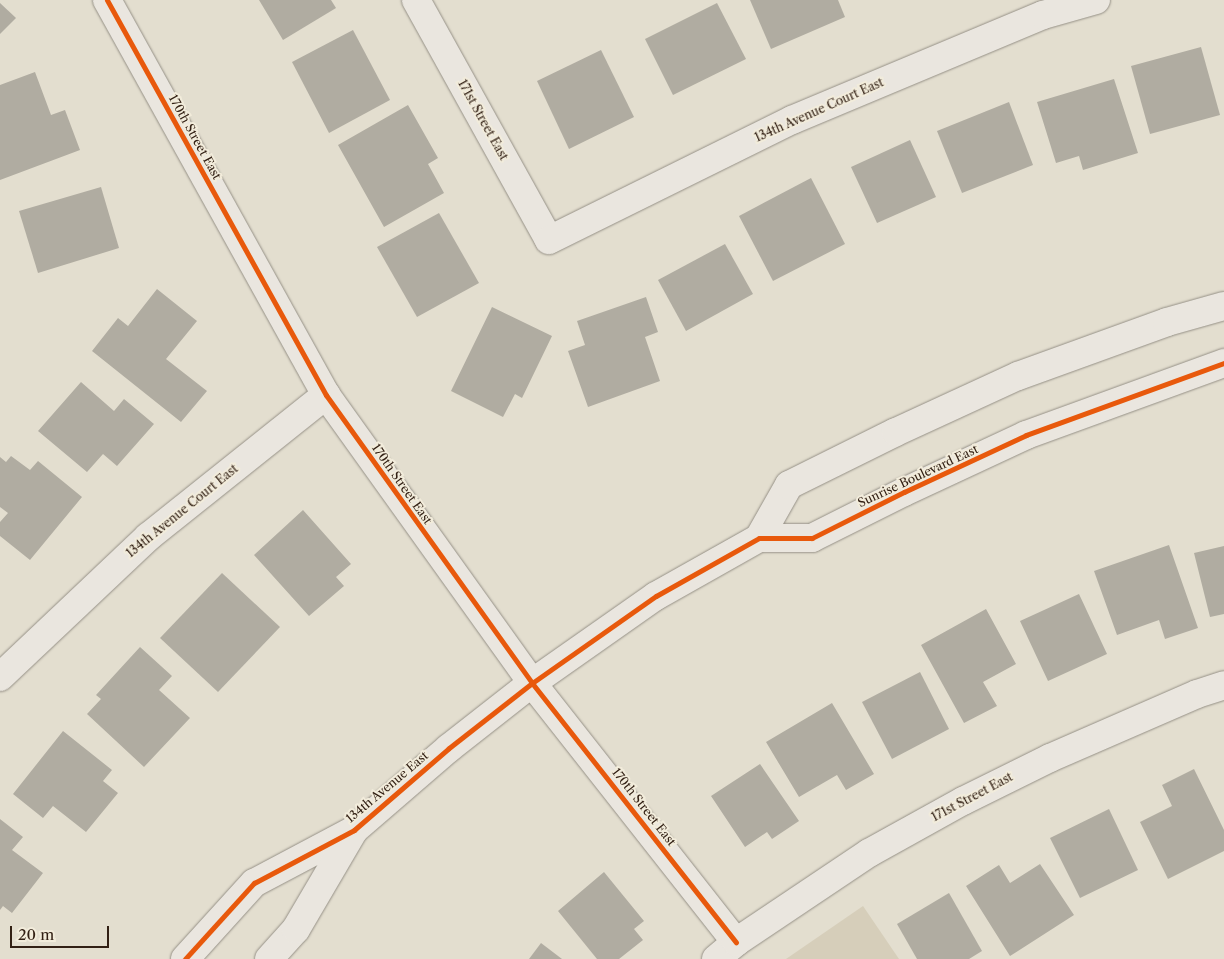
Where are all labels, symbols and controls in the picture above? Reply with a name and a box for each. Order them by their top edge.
street label: 134th Avenue Court East [752,75,886,145]
street label: 171st Street East [455,77,511,163]
street label: 170th Street East [166,92,224,182]
street label: 170th Street East [369,441,435,527]
street label: Sunrise Boulevard East [856,442,980,510]
street label: 134th Avenue Court East [123,461,241,561]
street label: 134th Avenue East [343,748,431,826]
street label: 170th Street East [609,765,679,849]
street label: 171st Street East [929,770,1015,824]
scale bar [12,916,111,948]
text: 20 m [18,925,54,944]

